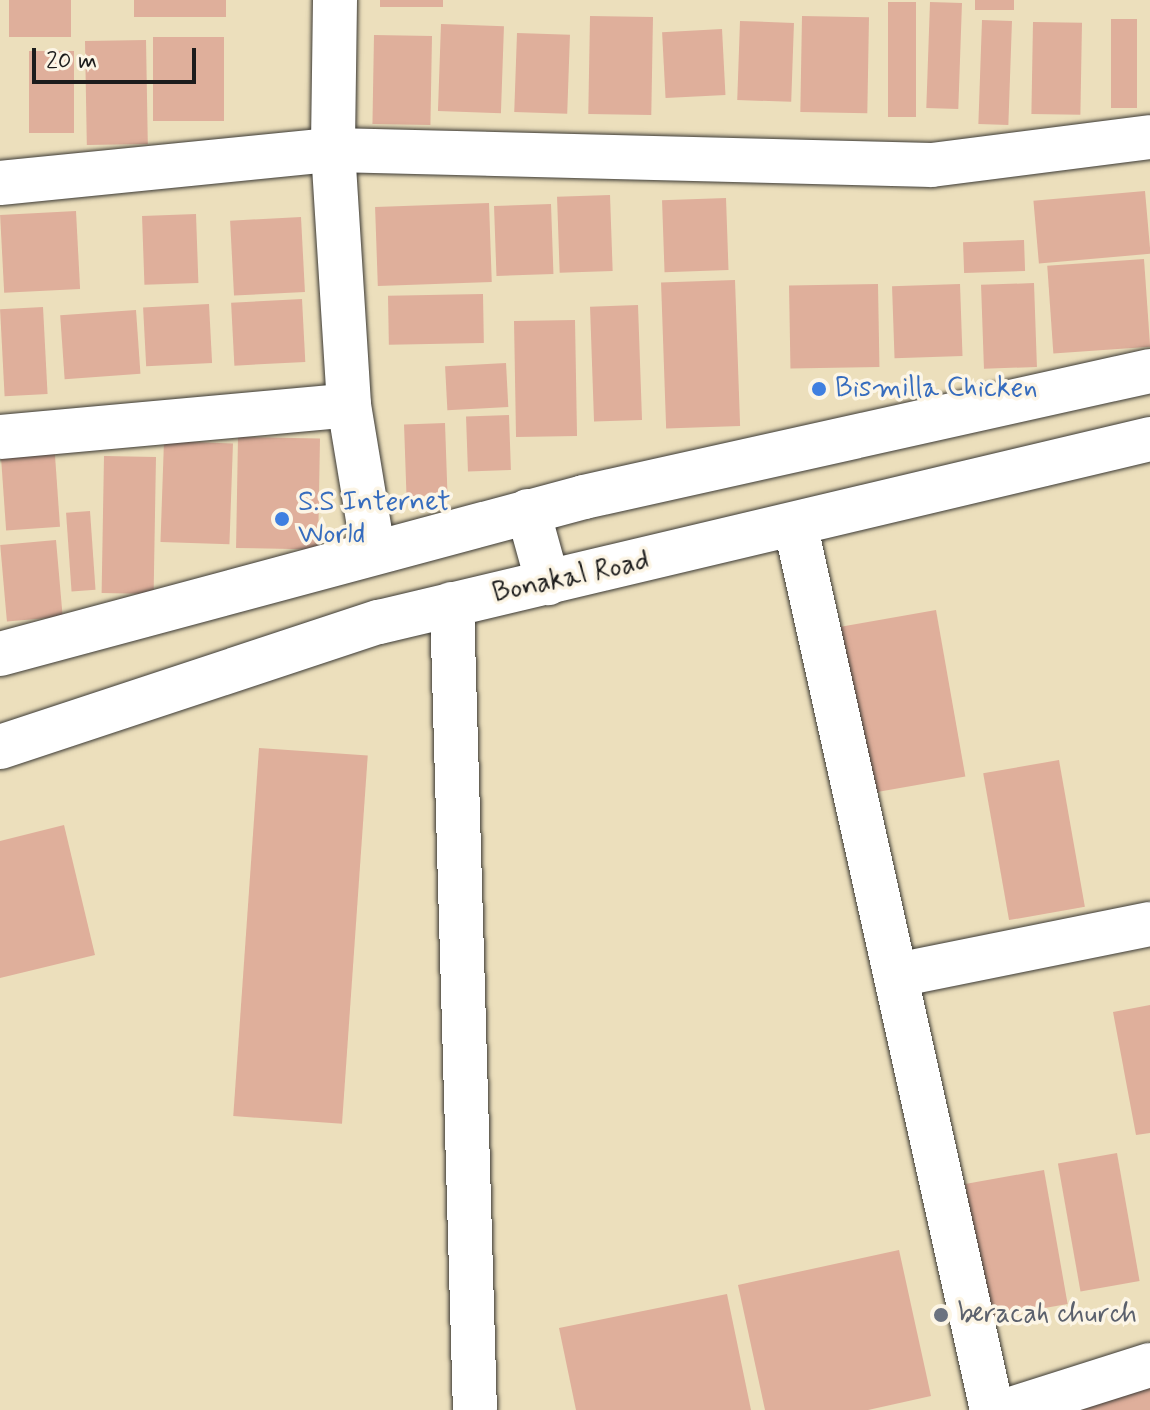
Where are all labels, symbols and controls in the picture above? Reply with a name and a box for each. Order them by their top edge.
scale bar [36,32,200,82]
text: 20 m [46,46,97,77]
place label: Bismilla Chicken [835,372,1041,406]
marker: Bismilla Chicken [810,380,828,398]
place label: S.S Internet World [298,486,444,552]
marker: S.S Internet World [273,510,291,528]
street label: Bonakal Road [489,545,653,611]
place label: beracah church [957,1298,1137,1332]
marker: beracah church [932,1306,950,1324]

